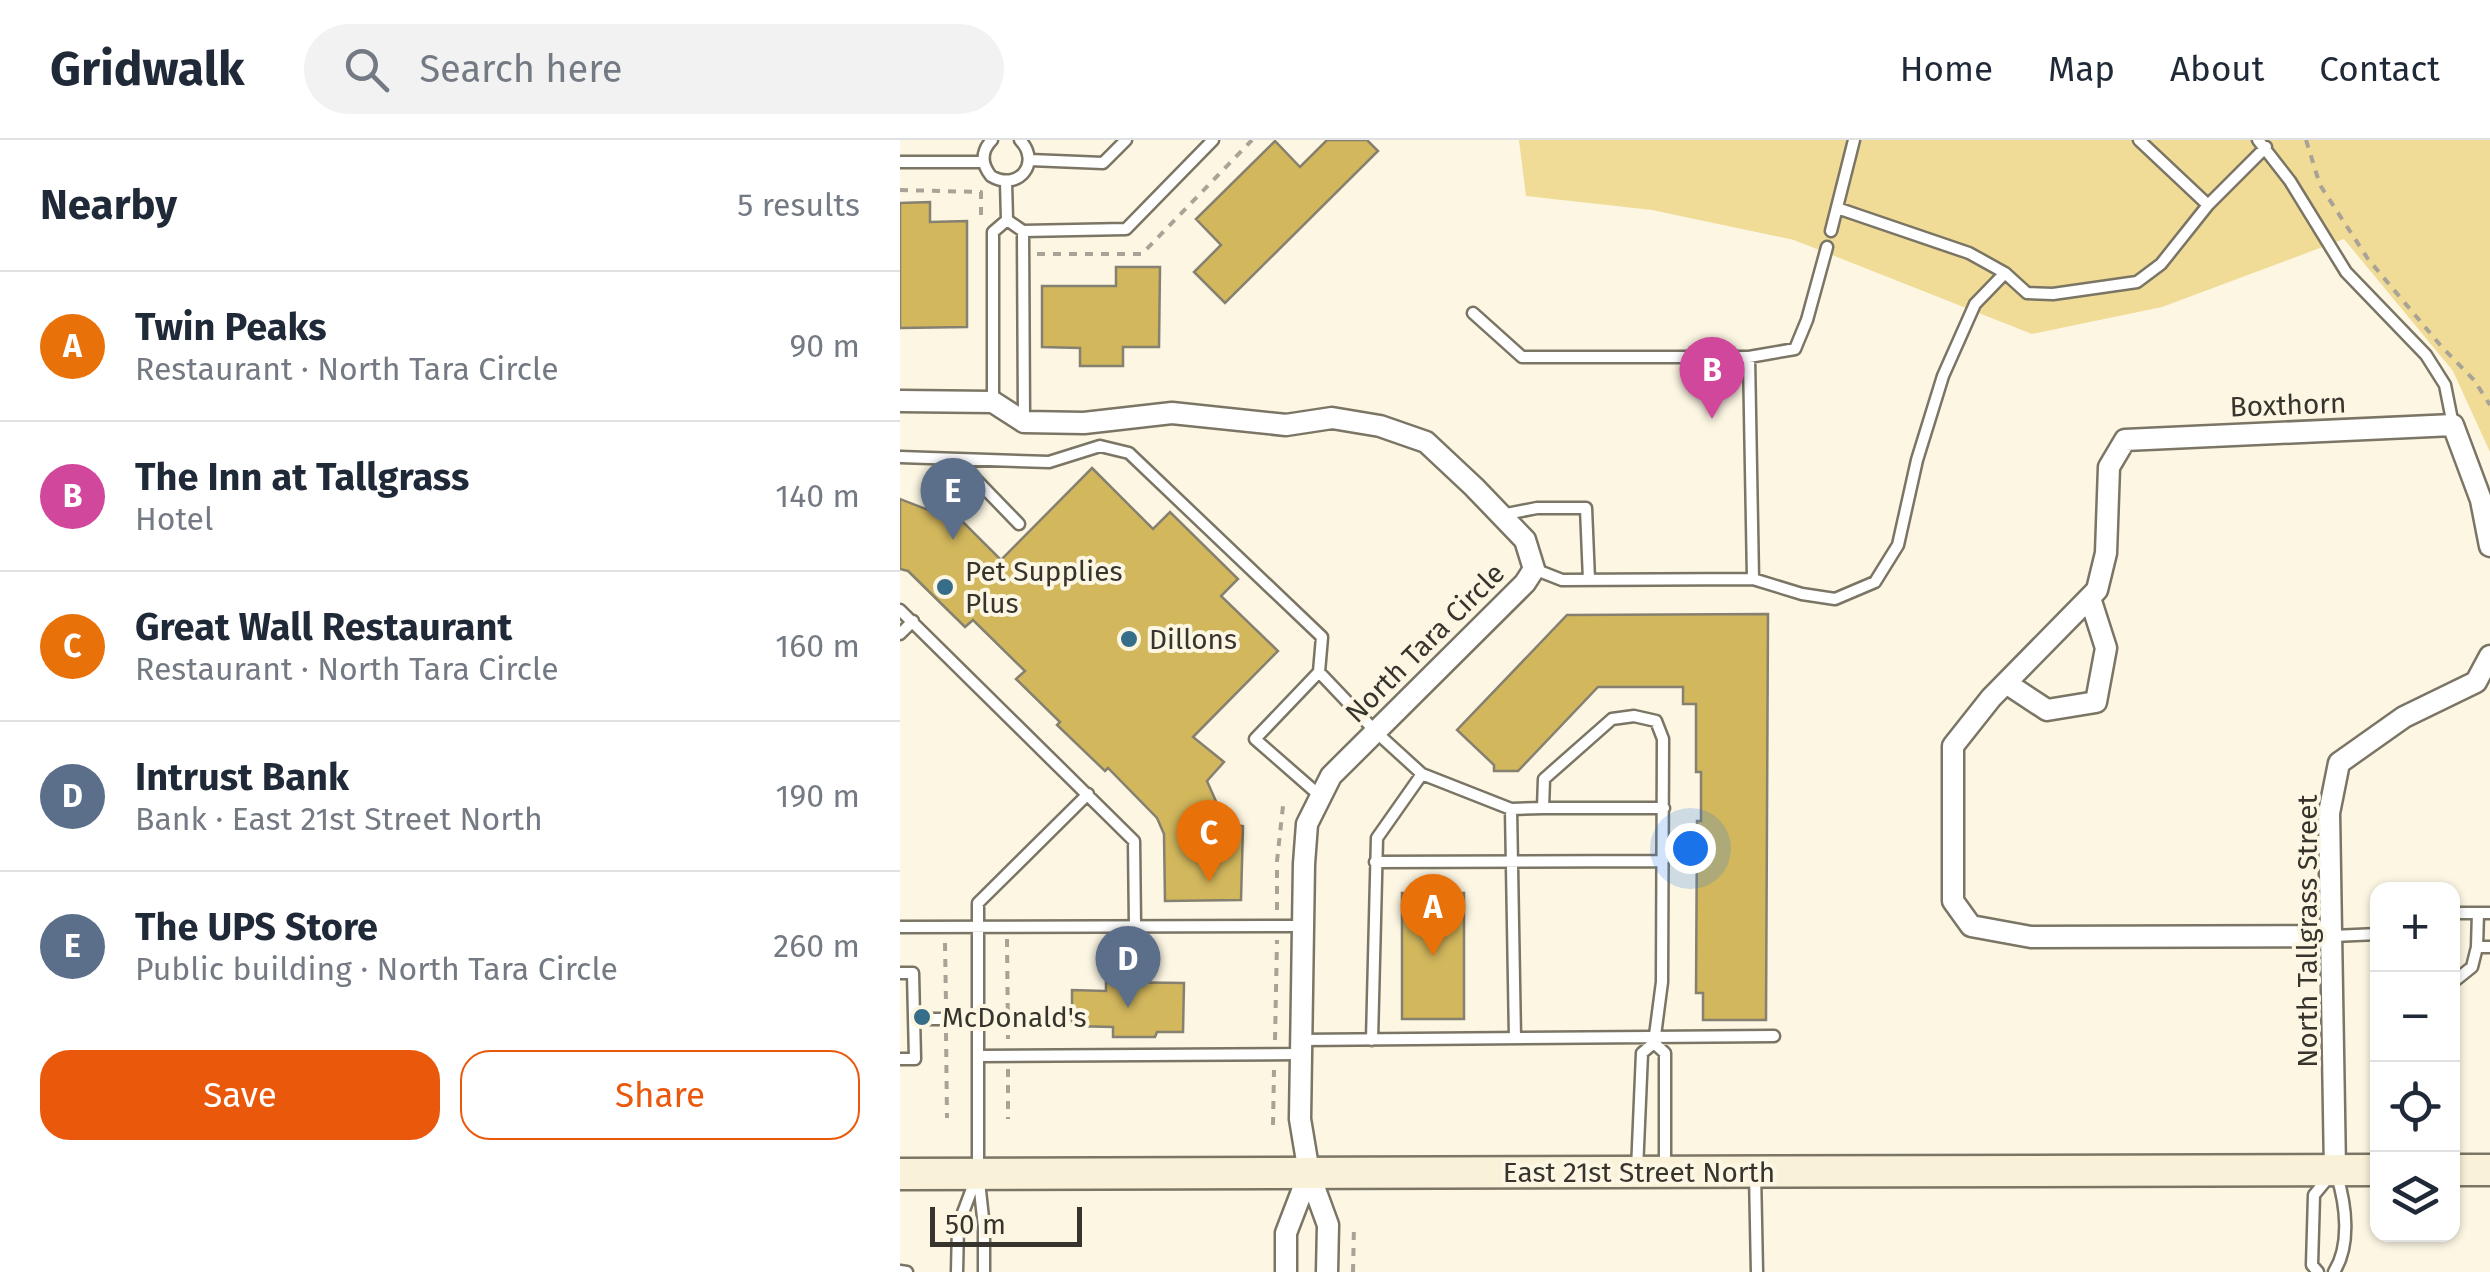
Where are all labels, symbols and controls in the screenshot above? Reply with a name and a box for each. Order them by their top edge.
search box [304,24,1004,114]
text: Gridwalk [50,40,244,98]
icon: search [339,42,394,97]
text: Search here [419,46,622,92]
text: Home [1900,48,1993,90]
text: Map [2048,48,2115,90]
text: About [2170,48,2264,90]
text: Contact [2319,48,2440,90]
text: Nearby [40,180,177,230]
text: 5 results [737,186,860,224]
text: Twin Peaks [135,304,327,350]
text: A [63,327,82,365]
text: 90 m [789,327,860,365]
pin: B [1680,336,1744,419]
text: Restaurant · North Tara Circle [135,350,559,388]
street label: Boxthorn [2229,386,2347,424]
text: The Inn at Tallgrass [135,454,469,500]
pin: E [920,458,986,540]
text: B [63,477,82,515]
text: 140 m [775,477,860,515]
text: Hotel [135,500,213,538]
place label: Pet Supplies Plus [965,555,1122,620]
street label: North Tara Circle [1339,557,1511,729]
marker: Pet Supplies Plus [934,576,956,598]
text: Great Wall Restaurant [135,604,512,650]
place label: Dillons [1149,623,1237,656]
text: C [63,627,82,665]
text: 160 m [775,627,860,665]
marker: Dillons [1118,628,1140,650]
text: Restaurant · North Tara Circle [135,650,559,688]
text: Intrust Bank [135,754,349,800]
text: D [62,777,83,815]
text: 190 m [776,777,860,815]
street label: North Tallgrass Street [2291,793,2324,1068]
text: Bank · East 21st Street North [135,800,543,838]
pin: C [1176,800,1242,882]
your location [1665,823,1716,874]
pin: A [1400,874,1466,956]
map controls [2370,882,2460,1242]
button: + [2370,882,2460,972]
text: The UPS Store [135,904,378,950]
pin: D [1096,926,1160,1008]
text: E [64,927,81,965]
text: 260 m [773,927,860,965]
text: Public building · North Tara Circle [135,950,618,988]
button: − [2370,972,2460,1062]
place label: McDonald's [942,1001,1087,1034]
marker: McDonald's [911,1006,933,1028]
button: Save [40,1050,440,1140]
button: Share [460,1050,860,1140]
button: locate [2370,1062,2460,1152]
button: layers [2370,1152,2460,1242]
street label: East 21st Street North [1503,1156,1775,1189]
scale bar [930,1202,1082,1246]
text: 50 m [945,1208,1006,1241]

